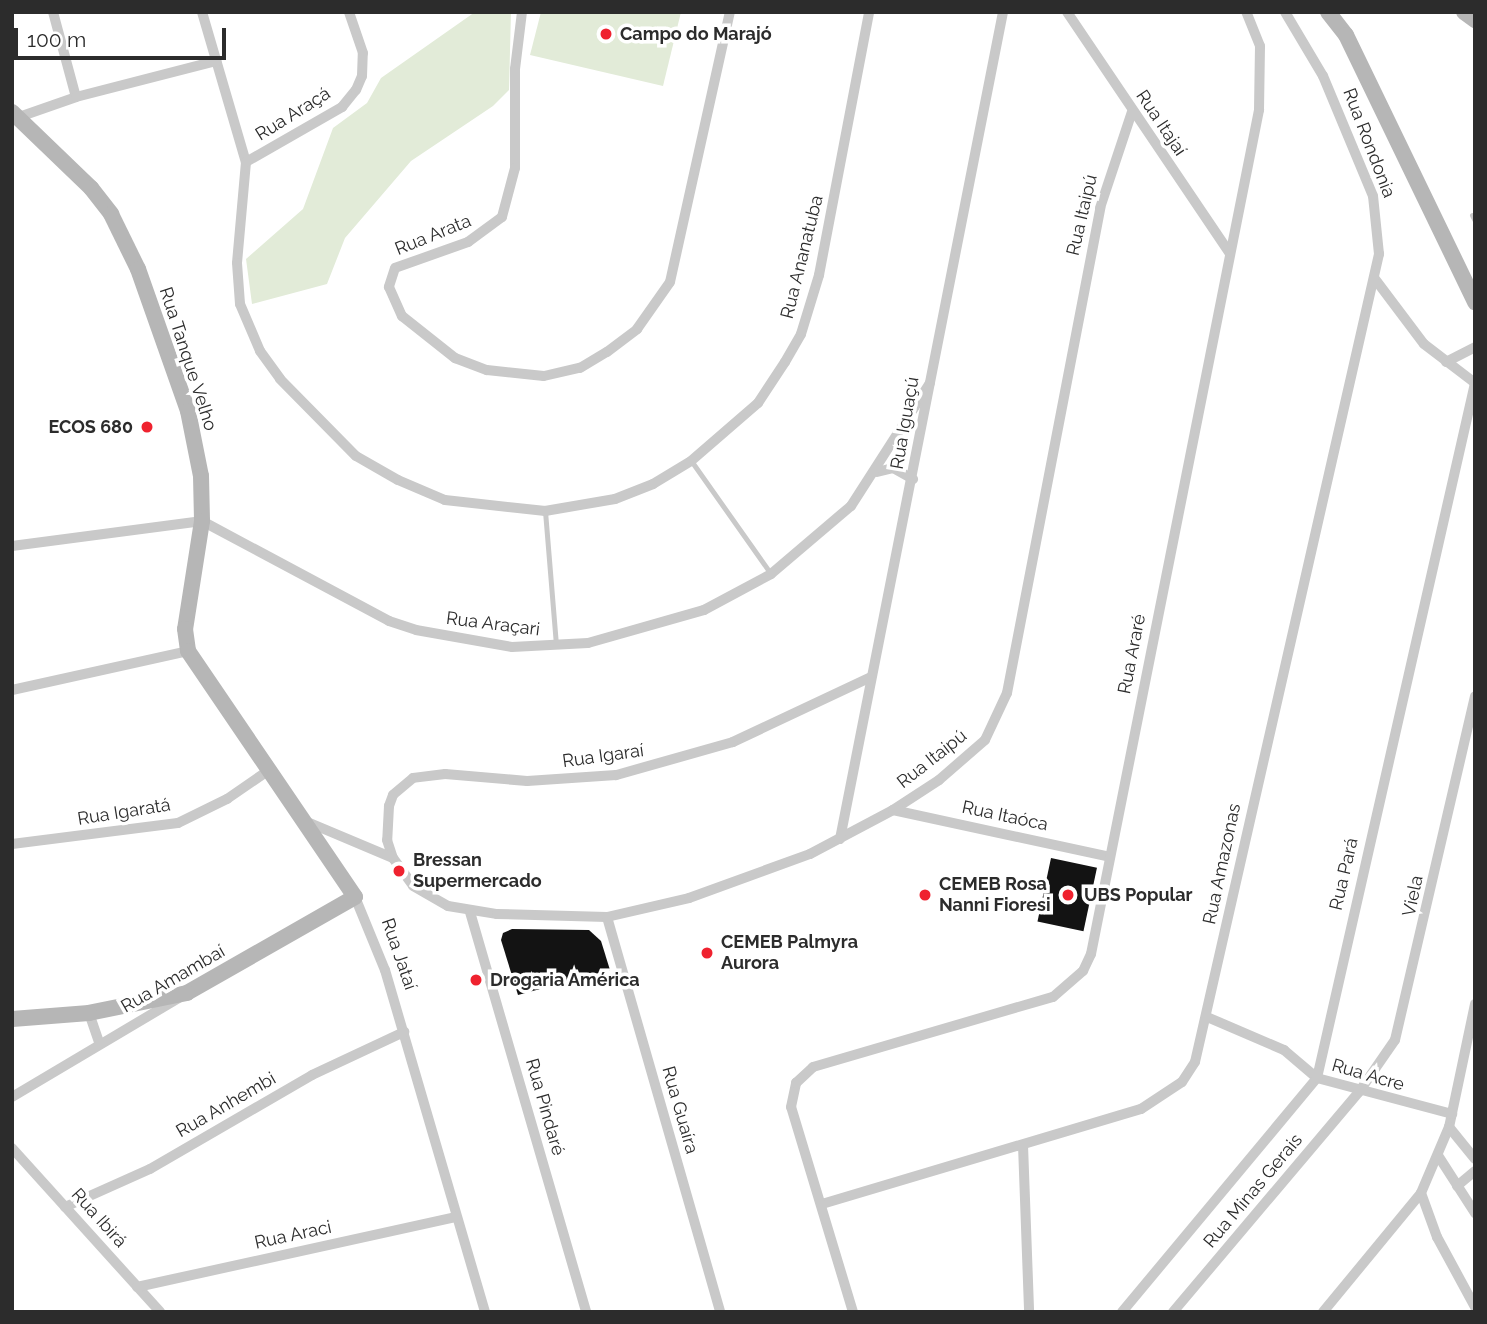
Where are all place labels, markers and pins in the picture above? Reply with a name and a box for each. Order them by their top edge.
place label: Campo do Marajó [620,23,772,45]
marker: Campo do Marajó [598,26,614,42]
place label: ECOS 680 [48,416,133,438]
marker: ECOS 680 [139,419,155,435]
place label: Bressan Supermercado [413,850,542,892]
marker: Bressan Supermercado [391,863,407,879]
place label: CEMEB Rosa Nanni Fioresi [939,874,1051,917]
place label: UBS Popular [1084,884,1193,906]
marker: UBS Popular [1058,885,1078,905]
marker: CEMEB Rosa Nanni Fioresi [917,887,933,903]
place label: CEMEB Palmyra Aurora [721,932,858,974]
marker: CEMEB Palmyra Aurora [699,945,715,961]
place label: Drogaria América [490,969,640,991]
marker: Drogaria América [468,972,484,988]

